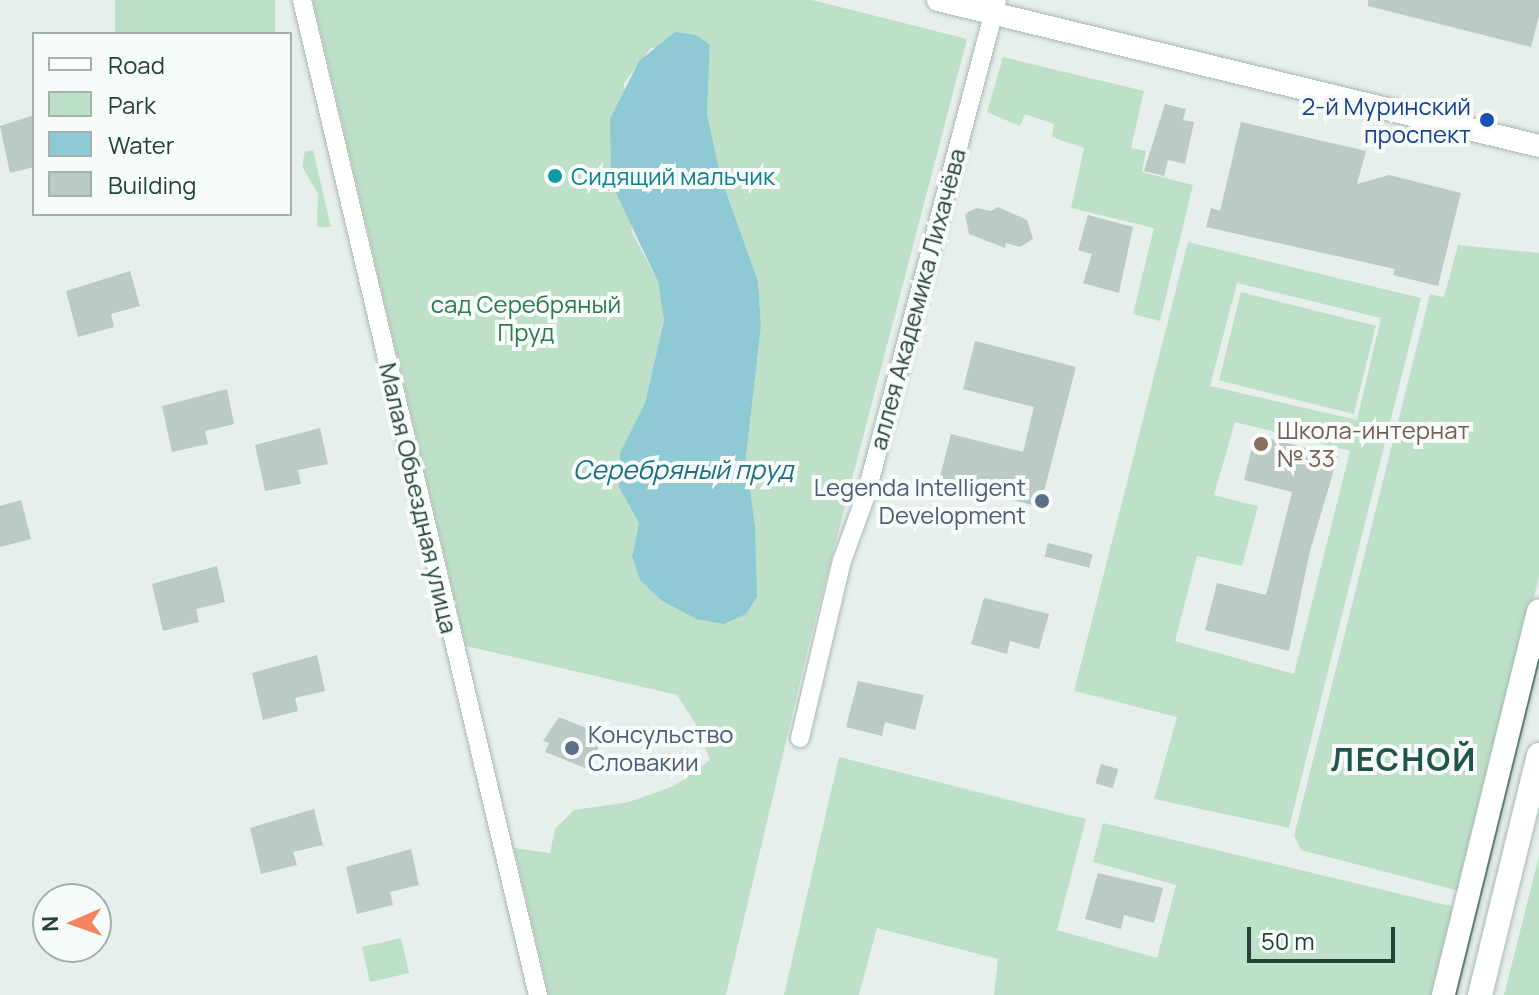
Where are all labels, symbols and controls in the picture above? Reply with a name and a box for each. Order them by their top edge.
legend [32,32,292,216]
text: Road [108,48,165,81]
text: Park [108,88,156,121]
place label: 2-й Муринский проспект [1301,92,1471,148]
marker: 2-й Муринский проспект [1478,111,1496,129]
text: Water [108,128,175,161]
street label: аллея Академика Лихачёва [863,145,971,453]
place label: Сидящий мальчик [571,162,775,190]
marker: Сидящий мальчик [546,167,564,185]
text: Building [108,168,196,201]
park label: сад Серебряный Пруд [431,290,621,346]
street label: Малая Объездная улица [374,360,464,636]
place label: Школа-интернат № 33 [1277,416,1470,472]
marker: Школа-интернат № 33 [1252,435,1270,453]
water label: Серебряный пруд [573,454,793,486]
place label: Legenda Intelligent Development [814,473,1026,529]
marker: Legenda Intelligent Development [1033,492,1051,510]
place label: Консульство Словакии [588,720,733,776]
marker: Консульство Словакии [563,739,581,757]
district label: ЛЕСНОЙ [1331,740,1477,778]
north arrow [32,883,112,963]
scale bar [1251,911,1399,961]
text: N [35,915,65,932]
text: 50 m [1261,924,1315,957]

